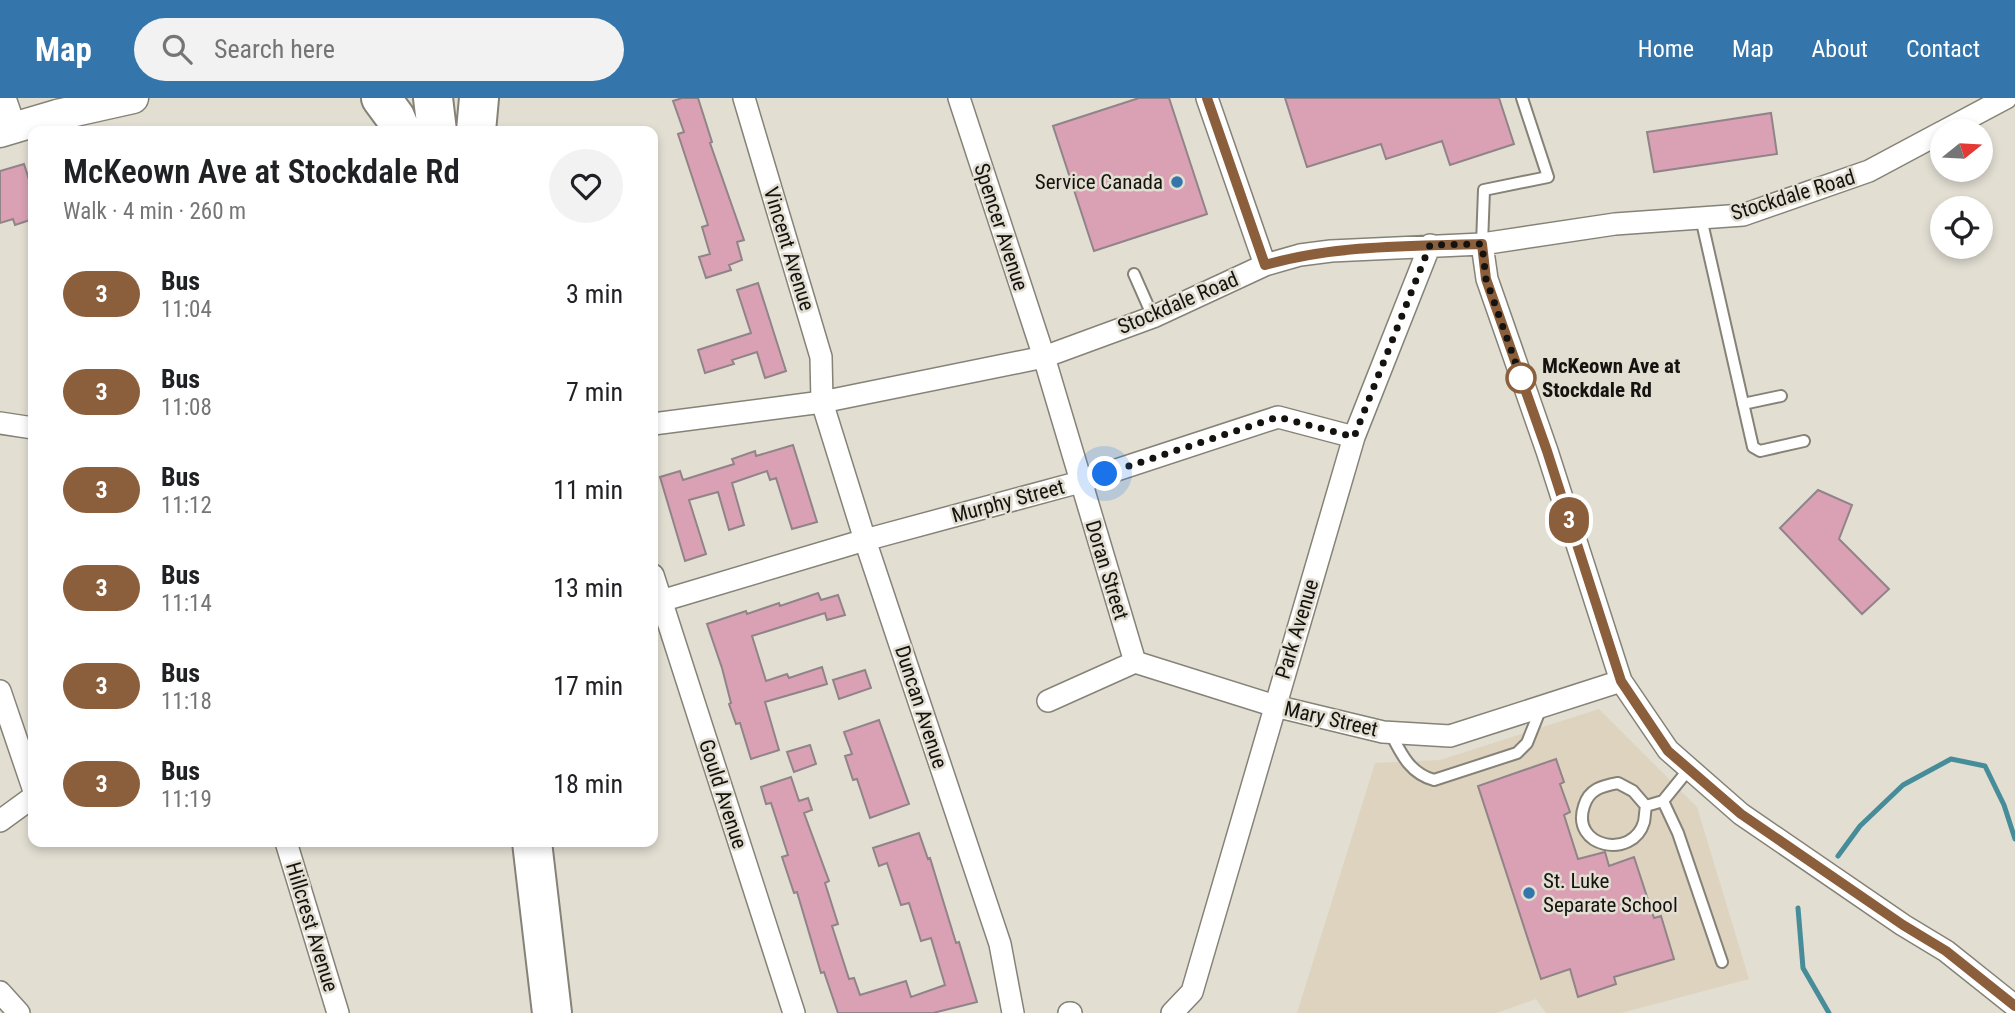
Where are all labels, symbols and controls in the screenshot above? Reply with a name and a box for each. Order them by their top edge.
search box [134,18,624,81]
text: Map [35,30,92,69]
icon: search [158,30,196,68]
text: Search here [214,34,335,64]
text: Home [1638,35,1694,63]
text: Map [1732,35,1774,63]
text: About [1812,35,1868,63]
text: Contact [1906,35,1980,63]
north arrow [1930,119,1993,182]
map controls [1930,119,1993,259]
button: heart [549,149,623,223]
text: McKeown Ave at Stockdale Rd [63,152,460,191]
street label: Spencer Avenue [969,160,1033,294]
street label: Stockdale Road [1728,165,1858,225]
place label: Service Canada [1035,170,1163,194]
marker: Service Canada [1169,174,1185,190]
street label: Vincent Avenue [759,184,819,314]
button: locate [1930,196,1993,259]
text: Walk · 4 min · 260 m [63,198,246,225]
text: Bus [161,266,200,296]
street label: Stockdale Road [1114,267,1242,339]
text: 3 min [566,279,623,309]
text: 3 [95,280,108,308]
text: 11:04 [161,296,212,323]
place label: McKeown Ave at Stockdale Rd [1542,354,1680,402]
marker: McKeown Ave at Stockdale Rd [1506,363,1536,393]
text: Bus [161,364,200,394]
text: 7 min [566,377,623,407]
text: 3 [95,378,108,406]
text: 11:08 [161,394,212,421]
your location [1087,456,1122,491]
text: Bus [161,462,200,492]
street label: Murphy Street [949,474,1067,528]
text: 11 min [553,475,623,505]
text: 3 [95,476,108,504]
text: 11:12 [161,492,212,519]
line badge: 3 [1546,497,1592,543]
text: 3 [1563,506,1575,534]
street label: Doran Street [1080,517,1134,623]
text: Bus [161,560,200,590]
text: 13 min [553,573,623,603]
text: 3 [95,574,108,602]
street label: Park Avenue [1271,576,1324,682]
text: 11:14 [161,590,212,617]
street label: Duncan Avenue [890,643,952,771]
text: Bus [161,658,200,688]
text: 17 min [553,671,623,701]
text: 3 [95,672,108,700]
text: 11:18 [161,688,212,715]
street label: Mary Street [1282,697,1380,741]
street label: Gould Avenue [694,736,752,852]
text: Bus [161,756,200,786]
text: 18 min [553,769,623,799]
text: 3 [95,770,108,798]
text: 11:19 [161,786,212,813]
street label: Hillcrest Avenue [281,859,343,995]
place label: St. Luke Separate School [1543,869,1678,917]
marker: St. Luke Separate School [1521,885,1537,901]

